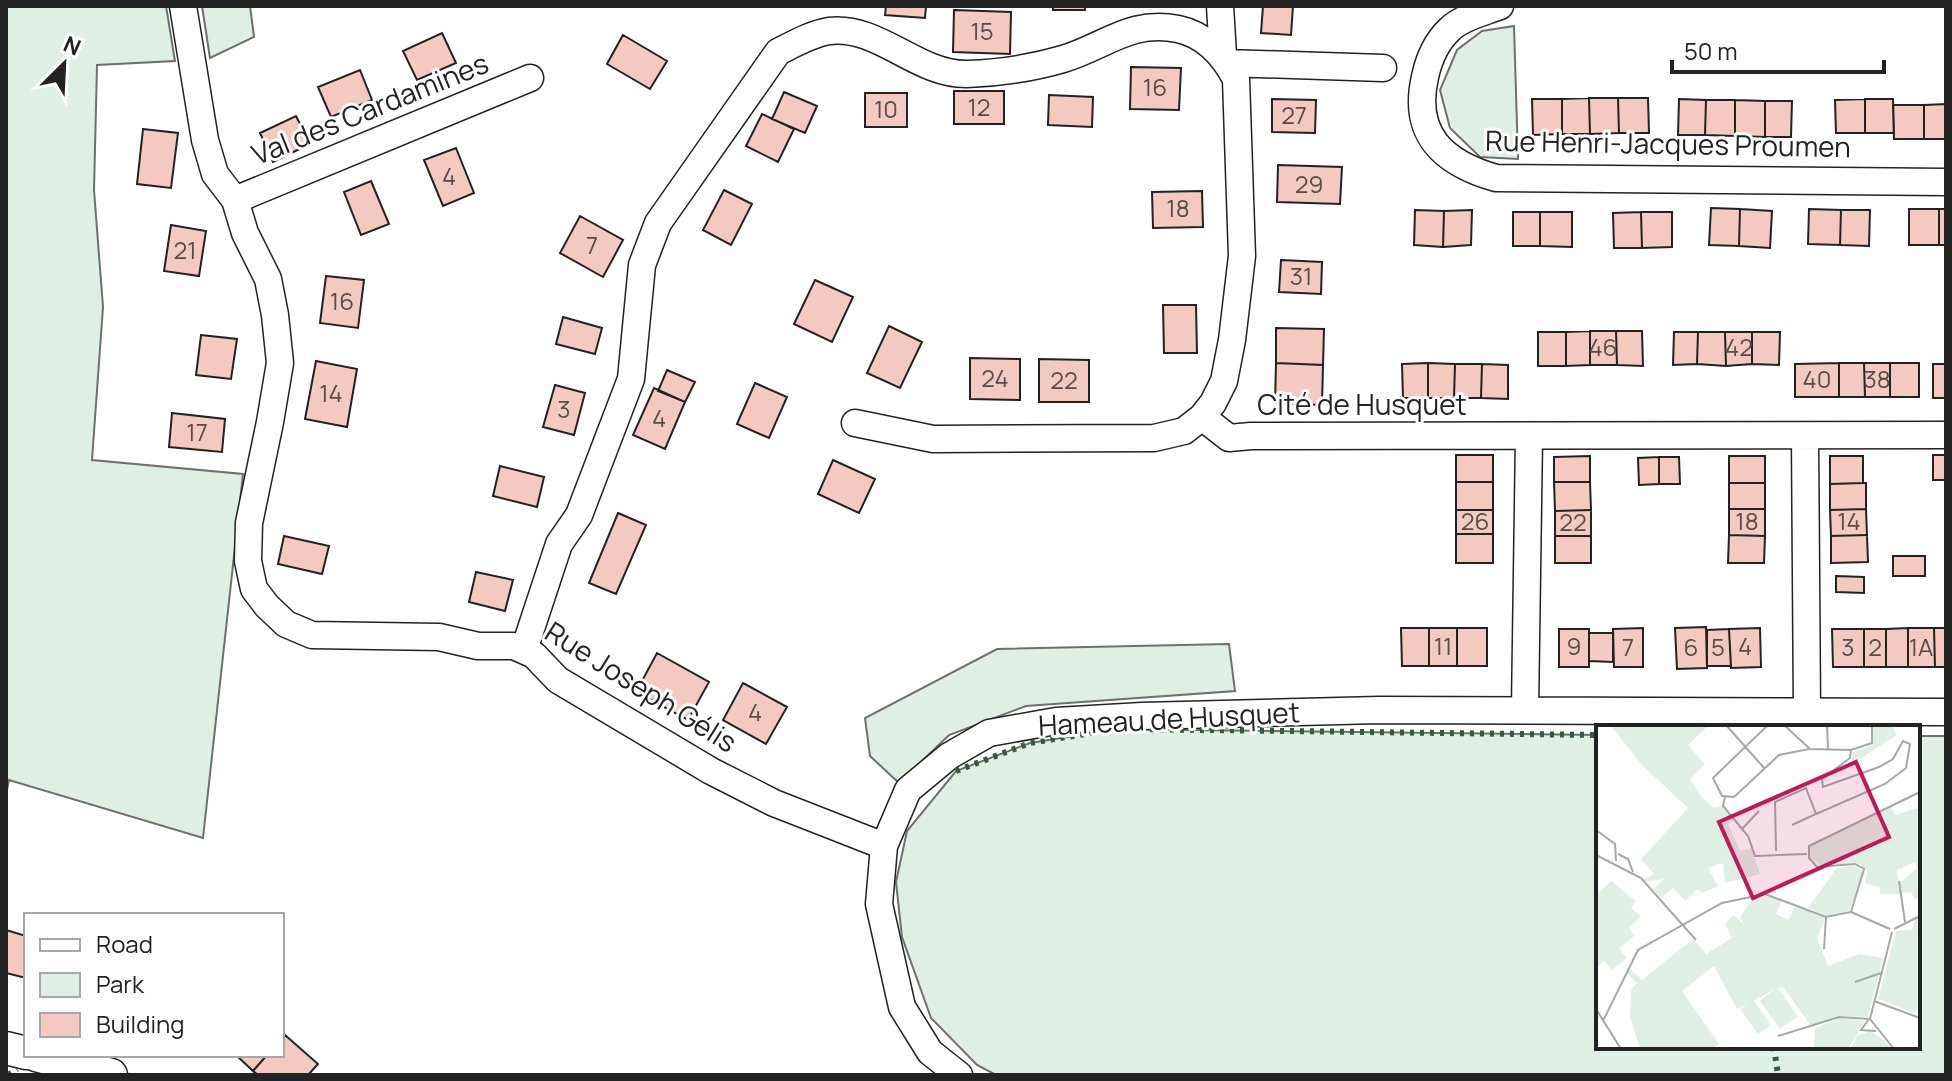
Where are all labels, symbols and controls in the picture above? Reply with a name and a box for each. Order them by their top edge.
house number: 15 [970,14,994,47]
north arrow [24,24,104,104]
scale bar [1672,24,1884,74]
text: N [59,29,85,63]
text: 50 m [1684,34,1738,67]
street label: Val des Cardamines [246,43,494,173]
house number: 16 [1143,70,1167,103]
house number: 12 [967,90,991,123]
house number: 10 [874,92,898,125]
house number: 27 [1281,98,1307,131]
street label: Rue Henri-Jacques Proumen [1485,121,1851,165]
house number: 4 [442,159,456,192]
house number: 29 [1295,167,1323,200]
house number: 18 [1166,191,1190,224]
house number: 7 [586,228,598,261]
house number: 21 [173,233,197,266]
house number: 31 [1290,259,1312,292]
house number: 16 [330,284,354,317]
house number: 46 [1588,330,1618,363]
house number: 42 [1725,330,1753,363]
house number: 24 [981,361,1009,394]
house number: 40 [1803,362,1831,395]
house number: 38 [1863,362,1891,395]
house number: 22 [1050,363,1078,396]
house number: 14 [319,376,343,409]
street label: Cité de Husquet [1257,385,1467,423]
house number: 3 [557,392,571,425]
house number: 4 [652,401,666,434]
house number: 17 [186,415,208,448]
house number: 26 [1461,504,1489,537]
house number: 18 [1735,504,1759,537]
house number: 14 [1837,504,1861,537]
house number: 22 [1559,505,1587,538]
street label: Rue Joseph Gélis [539,612,744,760]
house number: 11 [1434,629,1452,662]
house number: 9 [1567,629,1581,662]
house number: 4 [1738,629,1752,662]
house number: 7 [1622,630,1634,663]
house number: 6 [1684,630,1698,663]
house number: 5 [1711,630,1725,663]
house number: 3 [1841,630,1855,663]
house number: 2 [1868,630,1882,663]
house number: 1A [1909,630,1933,663]
street label: Hameau de Husquet [1037,692,1301,744]
house number: 4 [748,695,762,728]
inset map [1596,725,1920,1049]
legend [24,913,284,1057]
text: Road [96,927,153,960]
text: Park [96,967,145,1000]
text: Building [96,1007,184,1040]

